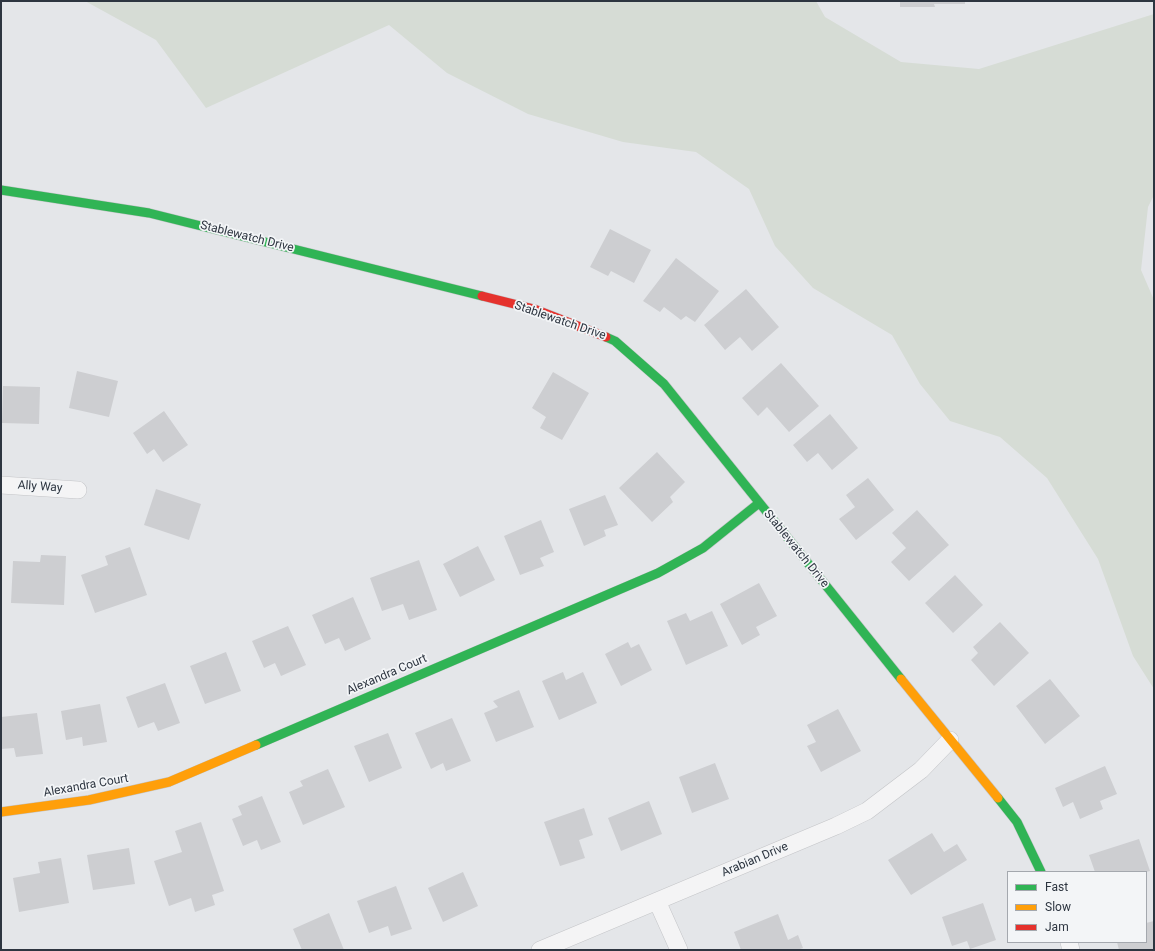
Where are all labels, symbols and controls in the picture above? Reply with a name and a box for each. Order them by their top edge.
street label: Stablewatch Drive [199,218,295,256]
street label: Stablewatch Drive [512,299,608,343]
street label: Ally Way [17,478,63,496]
street label: Stablewatch Drive [760,507,832,591]
street label: Alexandra Court [345,652,429,698]
street label: Alexandra Court [42,771,130,801]
street label: Arabian Drive [720,840,790,880]
legend [1007,871,1147,943]
text: Fast [1045,880,1068,894]
text: Slow [1045,900,1071,914]
text: Jam [1045,920,1069,934]

